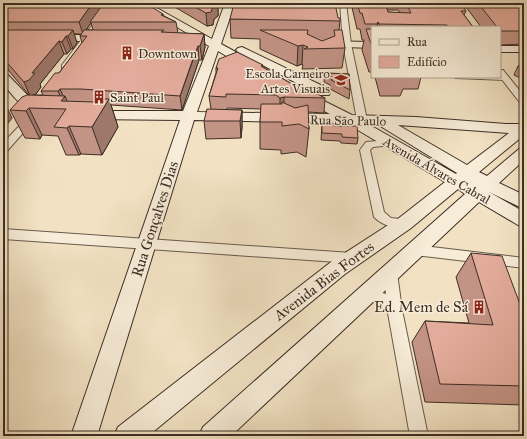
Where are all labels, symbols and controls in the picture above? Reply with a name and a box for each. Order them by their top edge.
legend [371,26,501,78]
text: Rua [407,35,428,49]
building icon: Downtown [119,45,135,61]
place label: Downtown [138,46,197,62]
text: Edifício [407,55,447,69]
place label: Escola Carneiro Artes Visuais [245,66,330,97]
school or university icon: Escola Carneiro Artes Visuais [333,72,349,88]
building icon: Saint Paul [91,89,107,105]
place label: Saint Paul [110,90,165,106]
street label: Rua São Paulo [310,112,387,130]
street label: Avenida Álvares Cabral [379,133,493,208]
street label: Rua Gonçalves Dias [128,159,182,279]
street label: Avenida Bias Fortes [270,237,378,325]
place label: Ed. Mem de Sá [374,298,469,316]
building icon: Ed. Mem de Sá [471,299,487,315]

